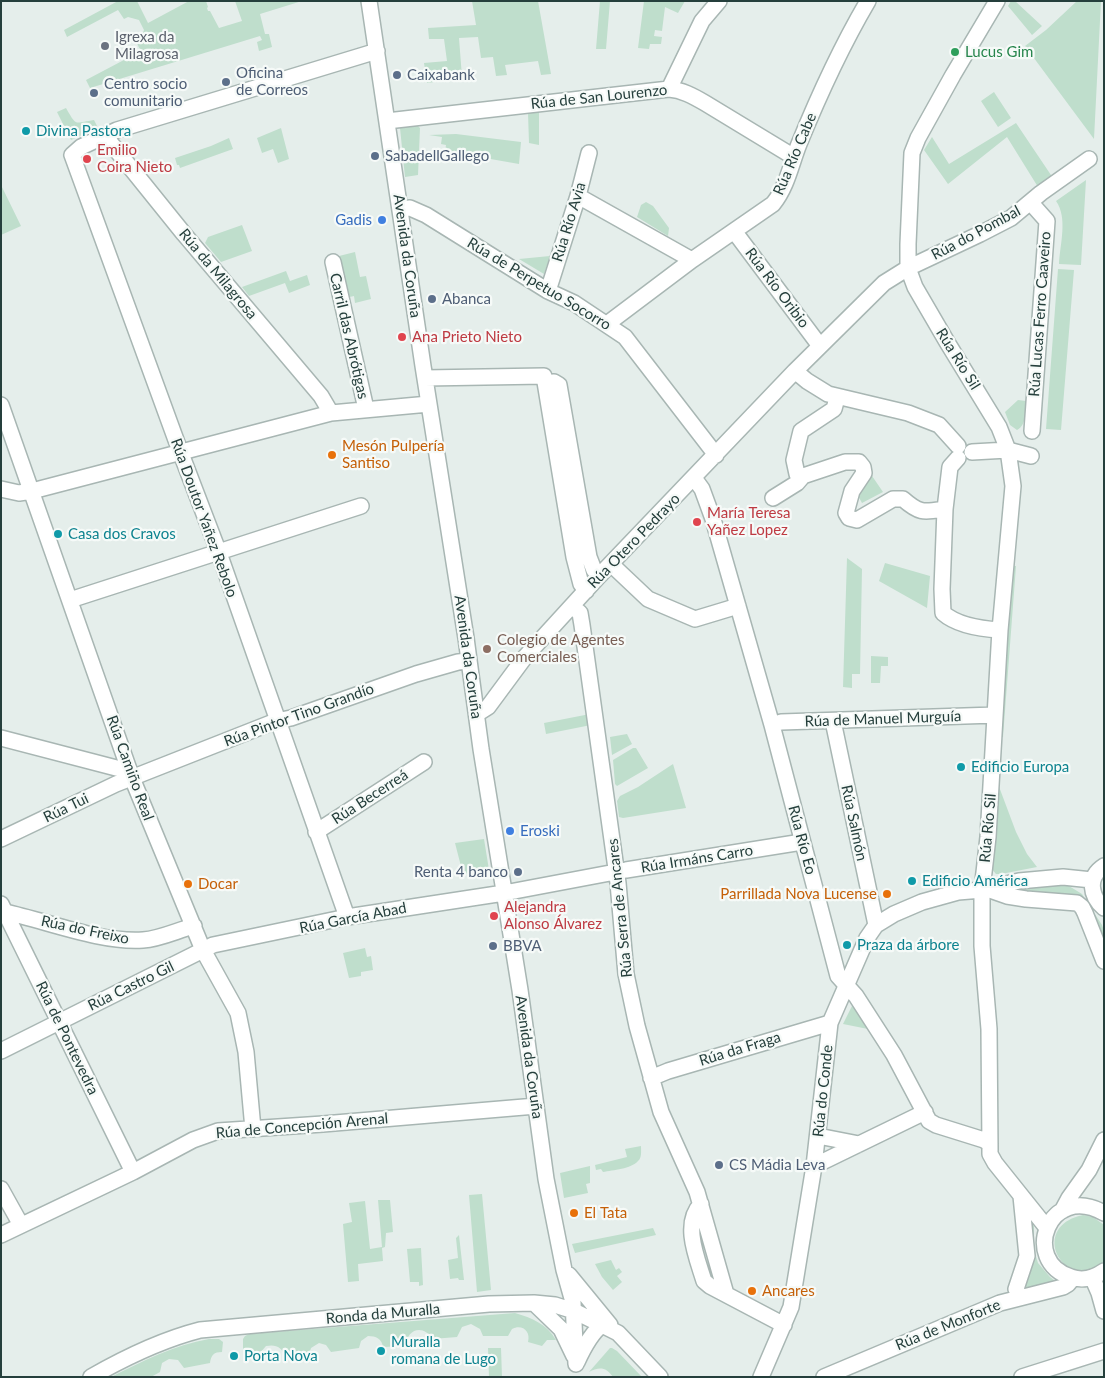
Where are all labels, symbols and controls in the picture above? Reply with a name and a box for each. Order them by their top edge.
place label: Igrexa da Milagrosa [115,28,179,63]
marker: Igrexa da Milagrosa [99,40,111,52]
place label: Lucus Gim [965,43,1033,61]
marker: Lucus Gim [949,46,961,58]
place label: Oficina de Correos [236,64,308,99]
place label: Caixabank [407,66,475,84]
marker: Caixabank [391,69,403,81]
place label: Centro socio comunitario [104,75,187,110]
marker: Oficina de Correos [220,76,232,88]
street label: Rúa de San Lourenzo [530,81,668,113]
marker: Centro socio comunitario [88,87,100,99]
street label: Rúa Río Cabe [770,110,820,198]
place label: Divina Pastora [36,122,131,140]
marker: Divina Pastora [20,125,32,137]
place label: Emilio Coira Nieto [97,141,172,176]
place label: SabadellGallego [385,147,489,165]
marker: SabadellGallego [369,150,381,162]
marker: Emilio Coira Nieto [81,153,93,165]
street label: Rúa Río Avia [548,180,590,264]
street label: Avenida da Coruña [389,193,425,319]
street label: Rúa do Pombal [928,202,1024,264]
place label: Gadis [335,211,372,229]
marker: Gadis [376,214,388,226]
street label: Rúa da Milagrosa [175,225,261,323]
street label: Rúa Lucas Ferro Caaveiro [1025,231,1055,397]
street label: Rúa de Perpetuo Socorro [464,234,614,334]
street label: Rúa Río Oribio [741,244,813,332]
street label: Carril das Abrótigas [326,271,372,401]
place label: Abanca [442,290,491,308]
marker: Abanca [426,293,438,305]
street label: Rúa Río Sil [932,325,984,393]
place label: Ana Prieto Nieto [412,328,522,346]
marker: Ana Prieto Nieto [396,331,408,343]
street label: Rúa Doutor Yañez Rebolo [167,436,241,600]
place label: Mesón Pulpería Santiso [342,437,445,472]
marker: Mesón Pulpería Santiso [326,449,338,461]
street label: Rúa Otero Pedrayo [584,490,684,592]
place label: María Teresa Yañez Lopez [707,504,790,539]
marker: María Teresa Yañez Lopez [691,516,703,528]
place label: Casa dos Cravos [68,525,176,543]
marker: Casa dos Cravos [52,528,64,540]
street label: Avenida da Coruña [450,594,486,720]
place label: Colegio de Agentes Comerciales [497,631,625,666]
marker: Colegio de Agentes Comerciales [481,643,493,655]
street label: Rúa Pintor Tino Grandío [222,679,376,751]
street label: Rúa de Manuel Murguía [804,707,962,731]
street label: Rúa Camiño Real [103,713,157,823]
place label: Edificio Europa [971,758,1069,776]
marker: Edificio Europa [955,761,967,773]
street label: Rúa Becerreá [329,766,411,828]
street label: Rúa Salmón [837,783,871,863]
street label: Rúa Tui [40,789,92,827]
street label: Rúa Río Sil [976,793,1000,863]
street label: Rúa Río Eo [784,803,820,877]
place label: Eroski [520,822,560,840]
marker: Eroski [504,825,516,837]
street label: Rúa Serra de Ancares [604,838,636,978]
street label: Rúa Irmáns Carro [640,841,754,877]
place label: Renta 4 banco [414,863,508,881]
marker: Renta 4 banco [512,866,524,878]
place label: Edificio América [922,872,1028,890]
place label: Docar [198,875,238,893]
marker: Edificio América [906,875,918,887]
marker: Docar [182,878,194,890]
place label: Parrillada Nova Lucense [720,885,877,903]
marker: Parrillada Nova Lucense [881,888,893,900]
place label: Alejandra Alonso Álvarez [504,898,602,933]
street label: Rúa García Abad [298,899,408,937]
marker: Alejandra Alonso Álvarez [488,910,500,922]
street label: Rúa do Freixo [39,912,131,948]
place label: Praza da árbore [857,936,959,954]
place label: BBVA [503,937,542,955]
marker: Praza da árbore [841,939,853,951]
marker: BBVA [487,940,499,952]
street label: Rúa Castro Gil [85,957,177,1015]
street label: Rúa de Pontevedra [32,978,102,1098]
street label: Avenida da Coruña [511,994,547,1120]
street label: Rúa da Fraga [697,1028,783,1070]
street label: Rúa do Conde [809,1044,837,1138]
street label: Rúa de Concepción Arenal [215,1109,389,1143]
place label: CS Mádia Leva [729,1156,825,1174]
marker: CS Mádia Leva [713,1159,725,1171]
place label: El Tata [584,1204,627,1222]
marker: El Tata [568,1207,580,1219]
place label: Ancares [762,1282,815,1300]
marker: Ancares [746,1285,758,1297]
street label: Rúa de Monforte [893,1296,1003,1354]
street label: Ronda da Muralla [325,1300,441,1328]
place label: Muralla romana de Lugo [391,1333,496,1368]
marker: Muralla romana de Lugo [375,1345,387,1357]
place label: Porta Nova [244,1347,318,1365]
marker: Porta Nova [228,1350,240,1362]

